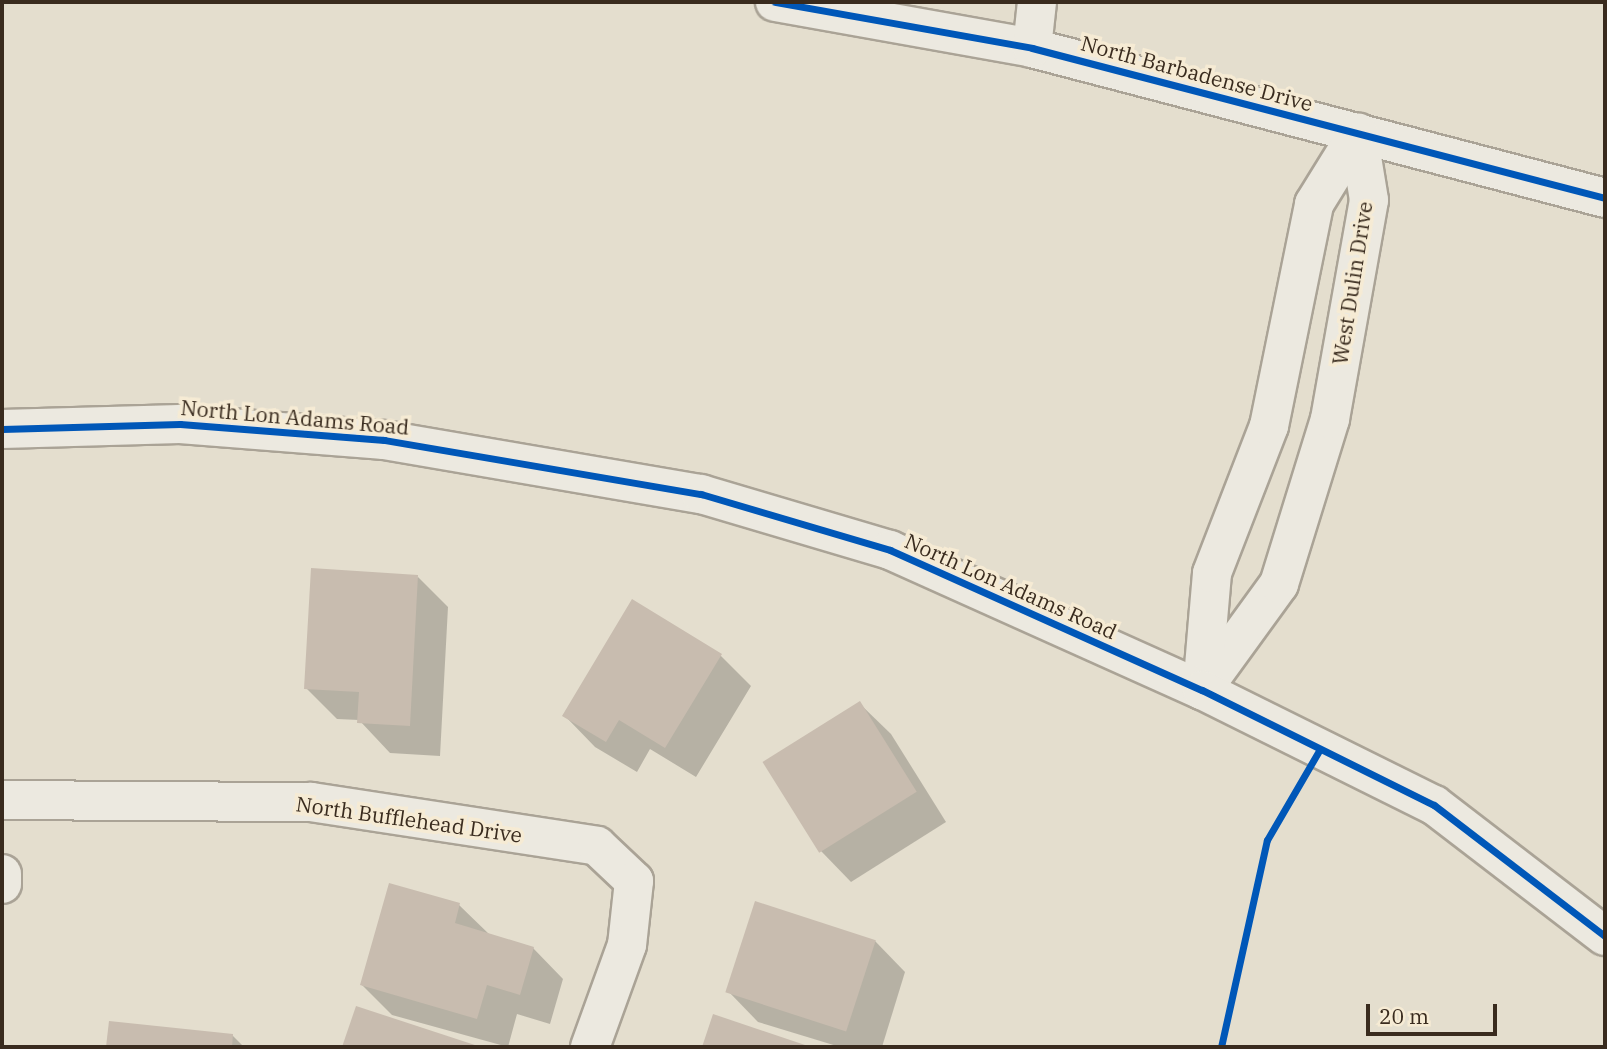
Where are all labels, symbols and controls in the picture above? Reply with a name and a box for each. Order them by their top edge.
street label: North Barbadense Drive [1078,30,1316,116]
street label: West Dulin Drive [1327,200,1377,366]
street label: North Lon Adams Road [180,394,410,440]
street label: North Lon Adams Road [901,528,1121,644]
street label: North Bufflehead Drive [294,791,524,847]
scale bar [1369,990,1500,1034]
text: 20 m [1379,1002,1429,1030]

